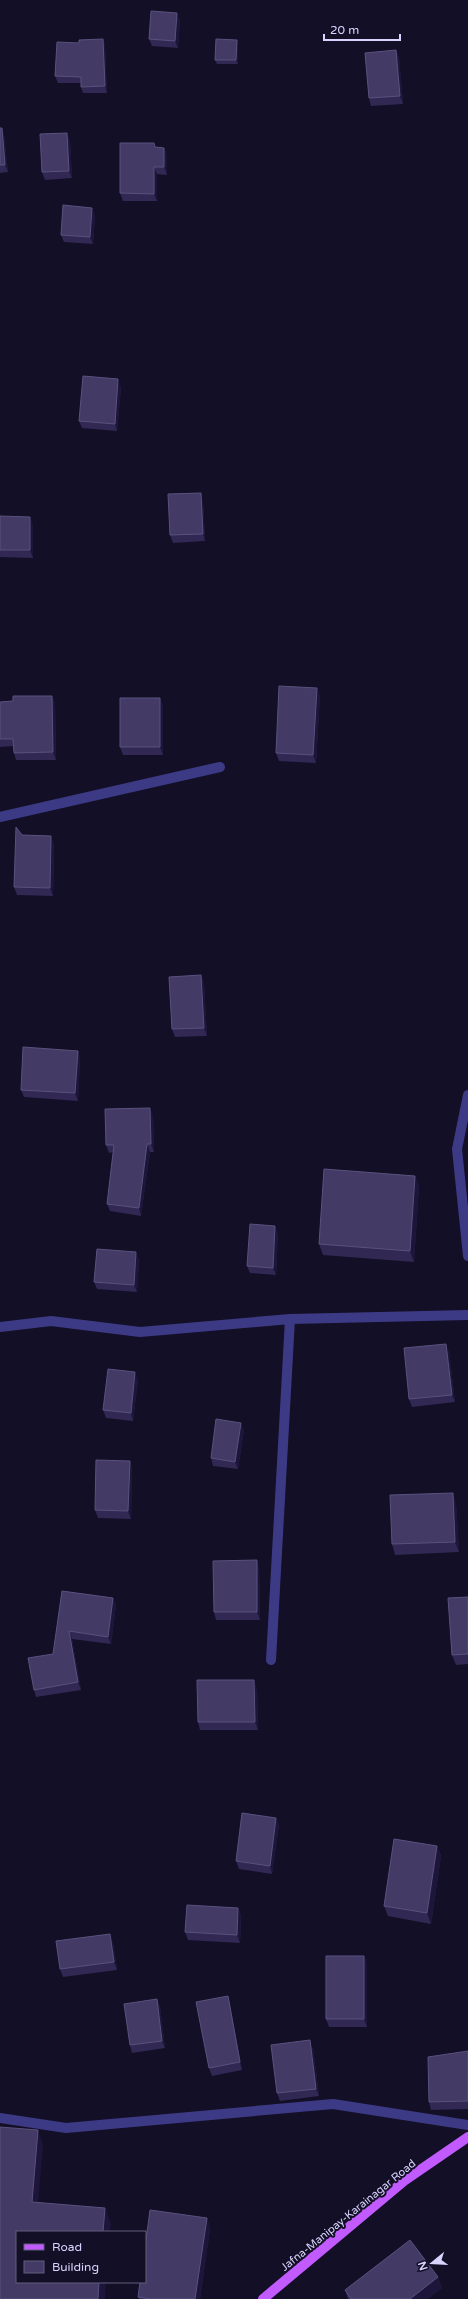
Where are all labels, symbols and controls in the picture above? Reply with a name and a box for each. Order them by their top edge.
scale bar [324,16,400,42]
text: 20 m [330,23,359,37]
street label: Jafna-Manipay-Karainagar Road [278,2157,418,2274]
legend [16,2231,146,2283]
text: Road [52,2240,82,2254]
north arrow [412,2243,452,2283]
text: Building [52,2260,99,2274]
text: N [415,2260,431,2272]

